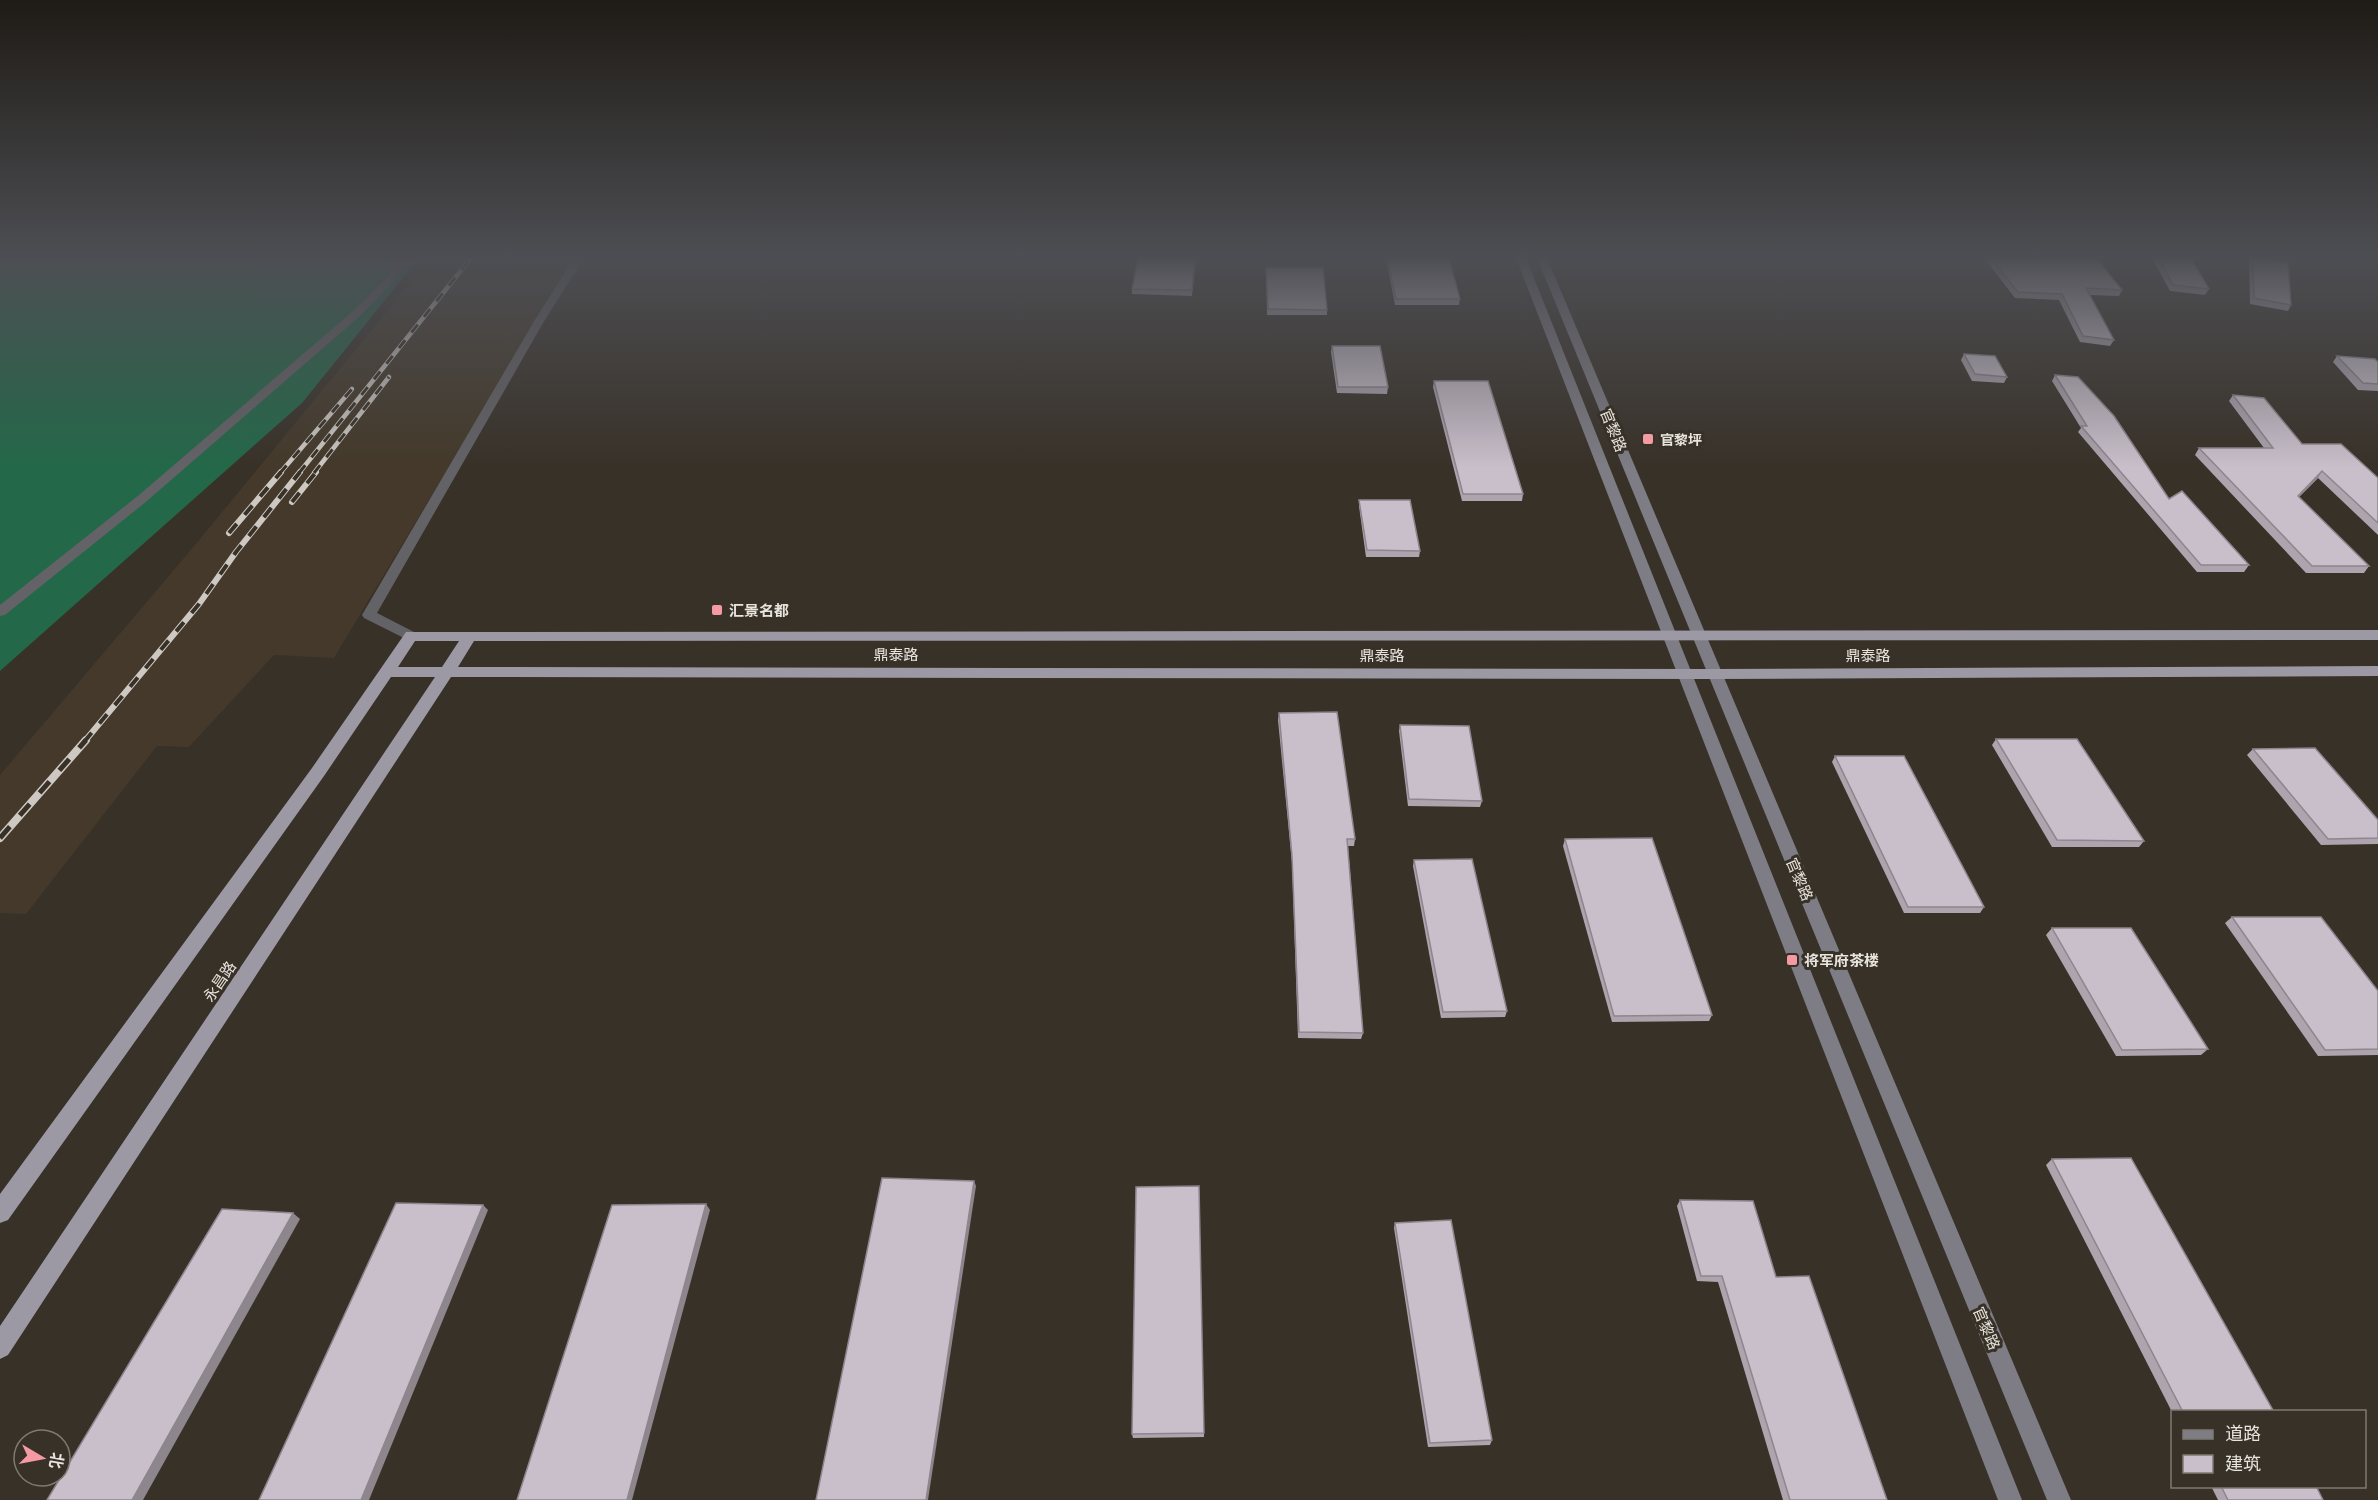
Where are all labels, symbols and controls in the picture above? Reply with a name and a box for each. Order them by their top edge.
street label: 官黎路 [1596,405,1632,455]
place label: 官黎坪 [1660,430,1702,449]
marker: 官黎坪 [1641,432,1655,446]
place label: 汇景名都 [729,600,789,620]
marker: 汇景名都 [710,603,724,617]
street label: 鼎泰路 [873,644,919,664]
street label: 鼎泰路 [1359,645,1405,665]
street label: 鼎泰路 [1845,645,1891,665]
street label: 官黎路 [1782,854,1818,904]
place label: 将军府茶楼 [1804,950,1879,970]
marker: 将军府茶楼 [1785,953,1799,967]
street label: 永昌路 [198,957,240,1005]
street label: 官黎路 [1969,1303,2005,1353]
legend [2171,1410,2366,1488]
text: 道路 [2225,1421,2261,1445]
north arrow [12,1428,72,1488]
text: 北 [45,1451,69,1470]
text: 建筑 [2225,1451,2261,1475]

